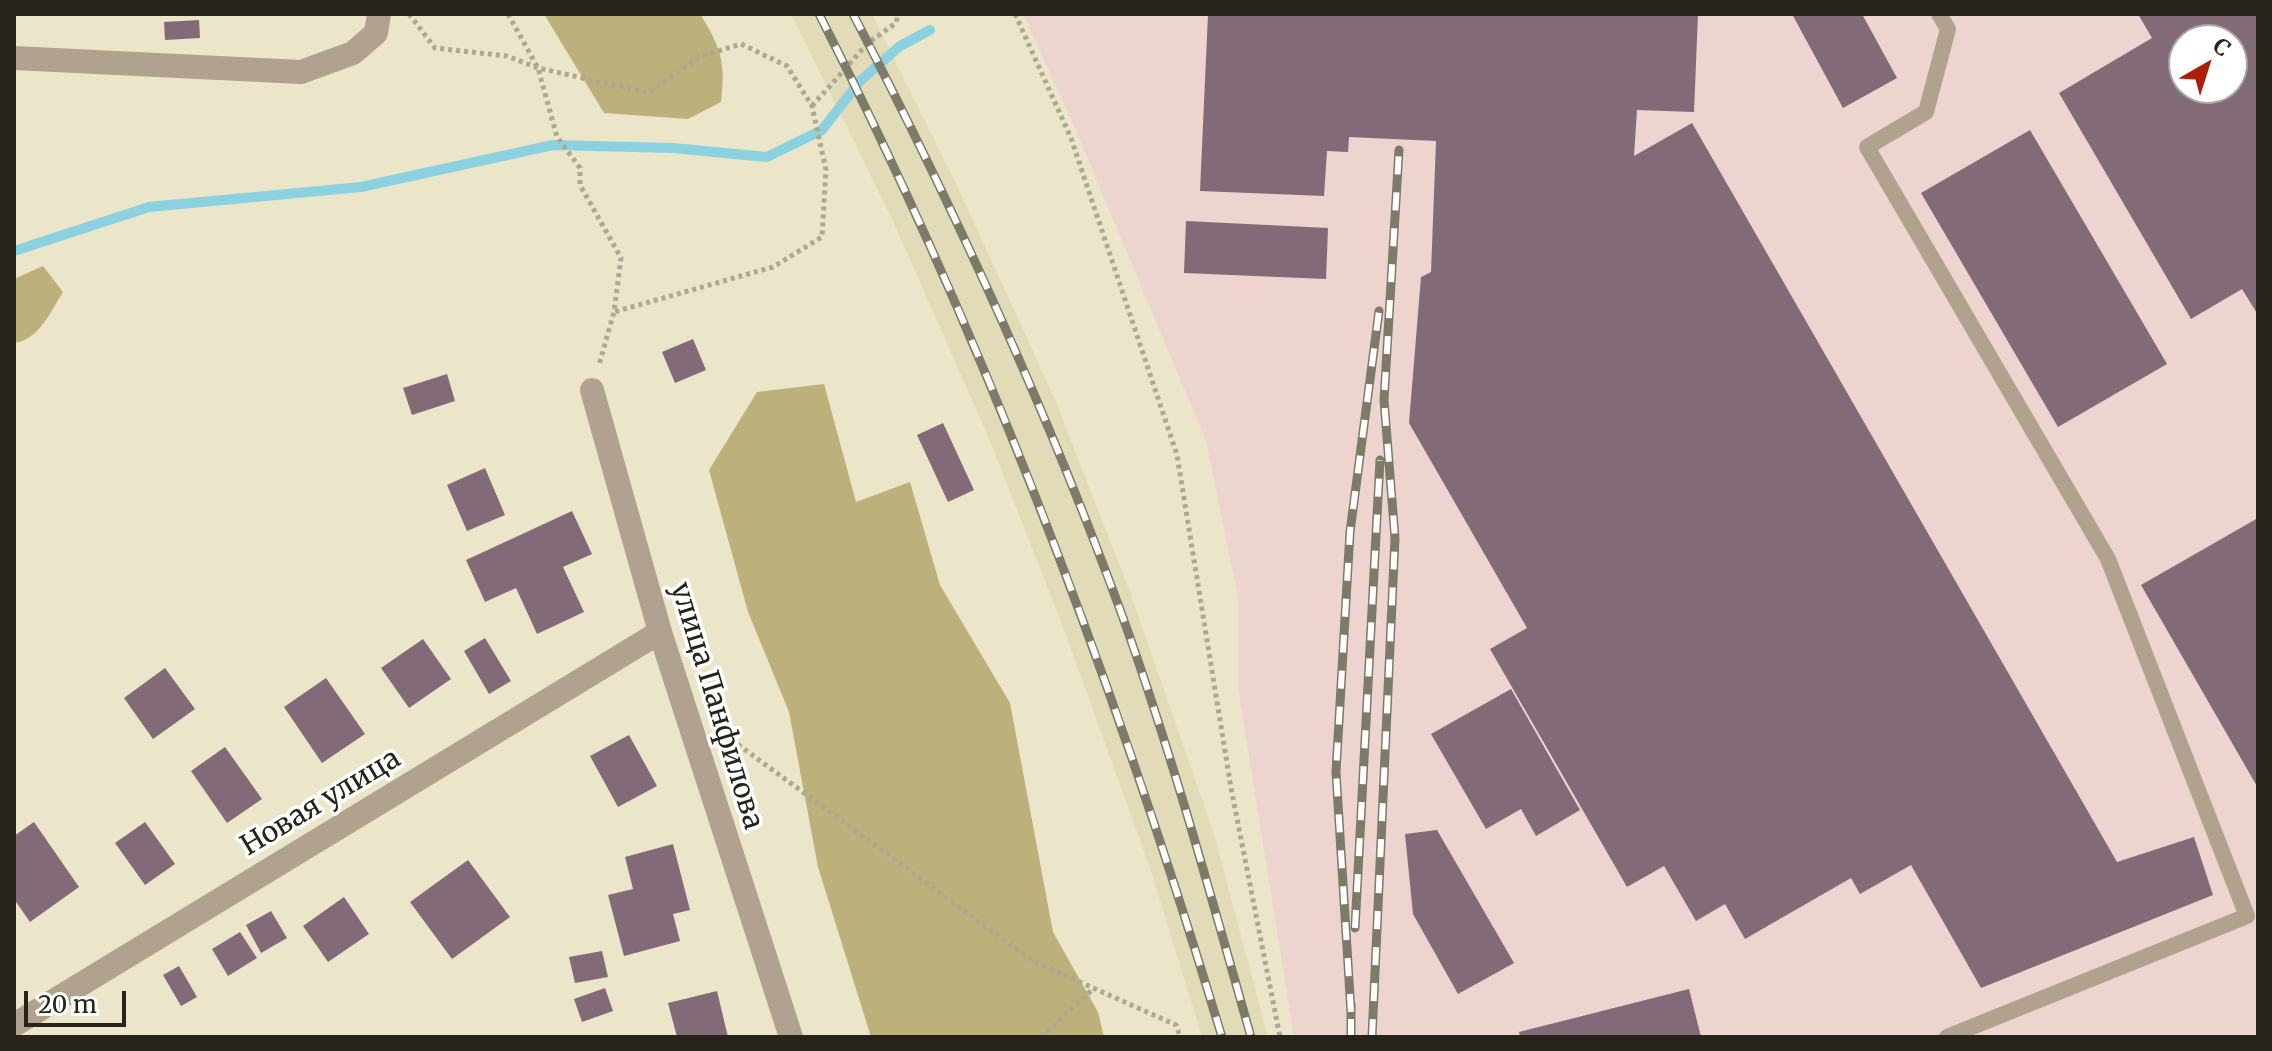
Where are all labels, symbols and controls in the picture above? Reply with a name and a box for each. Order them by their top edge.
north arrow [2168,24,2248,104]
text: С [2207,31,2236,62]
street label: улица Панфилова [662,579,770,833]
street label: Новая улица [235,742,407,864]
scale bar [28,975,130,1025]
text: 20 m [38,989,97,1020]

